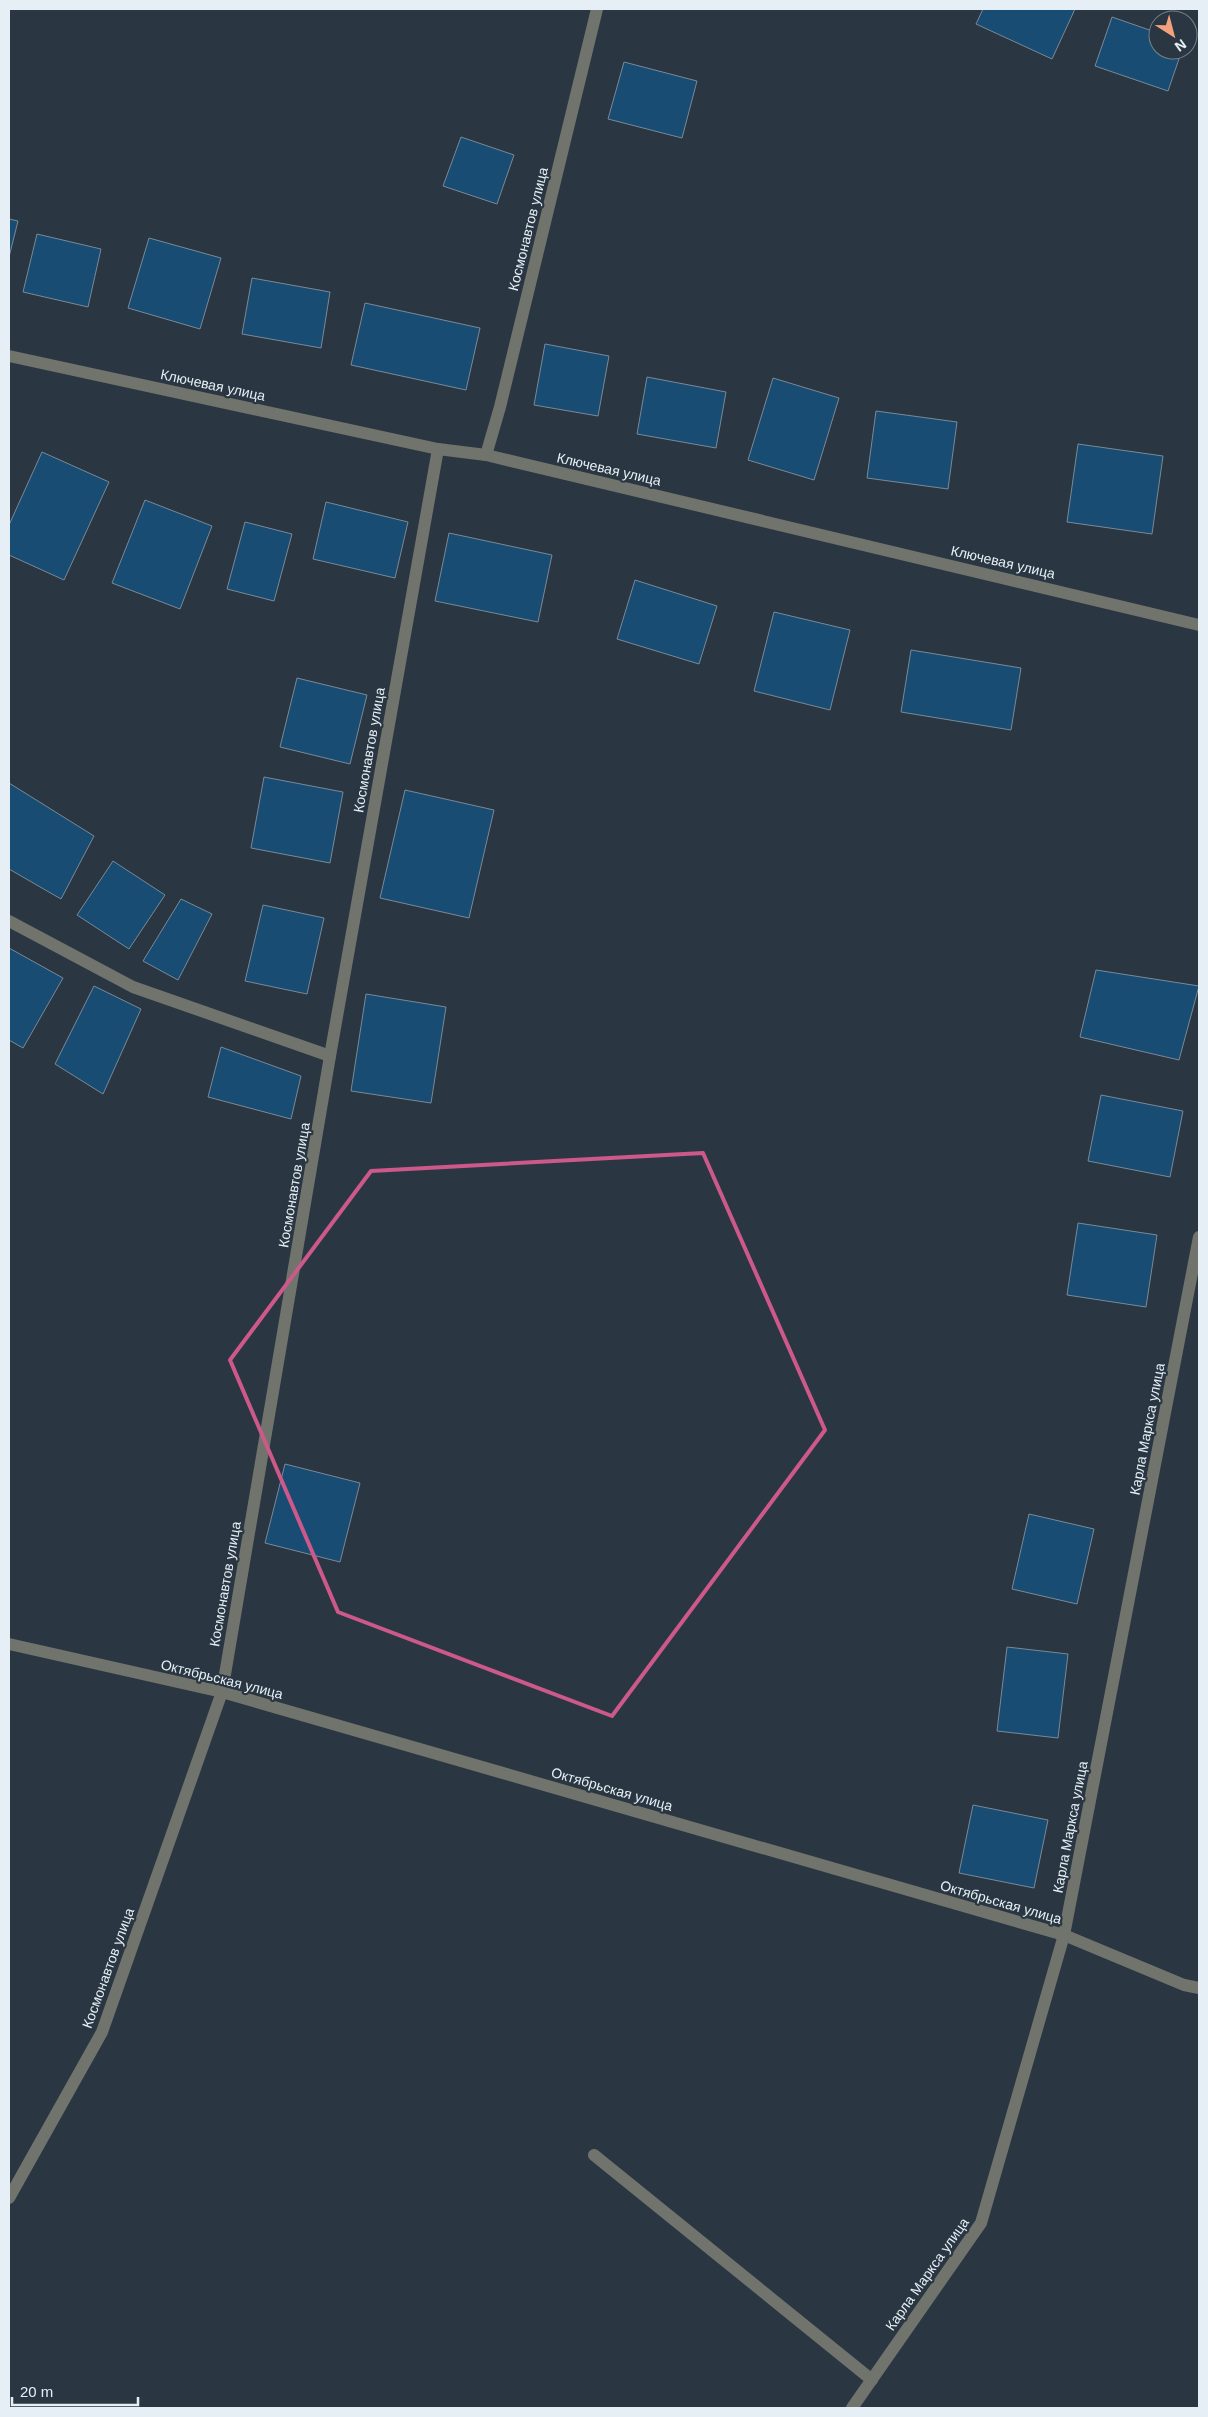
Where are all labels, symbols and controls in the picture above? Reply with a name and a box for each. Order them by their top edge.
north arrow [1148,10,1198,60]
text: N [1172,36,1189,55]
street label: Космонавтов улица [505,165,551,292]
street label: Ключевая улица [159,366,267,404]
street label: Ключевая улица [555,449,663,489]
street label: Ключевая улица [949,542,1057,582]
street label: Космонавтов улица [350,686,388,814]
street label: Космонавтов улица [275,1121,313,1249]
street label: Карла Маркса улица [1126,1362,1168,1496]
street label: Космонавтов улица [206,1520,244,1648]
street label: Октябрьская улица [159,1656,285,1702]
street label: Карла Маркса улица [1049,1760,1091,1894]
street label: Октябрьская улица [549,1764,675,1814]
street label: Октябрьская улица [938,1877,1064,1927]
street label: Космонавтов улица [79,1905,137,2030]
street label: Карла Маркса улица [882,2214,972,2333]
scale bar [12,2374,139,2406]
text: 20 m [20,2383,53,2400]

